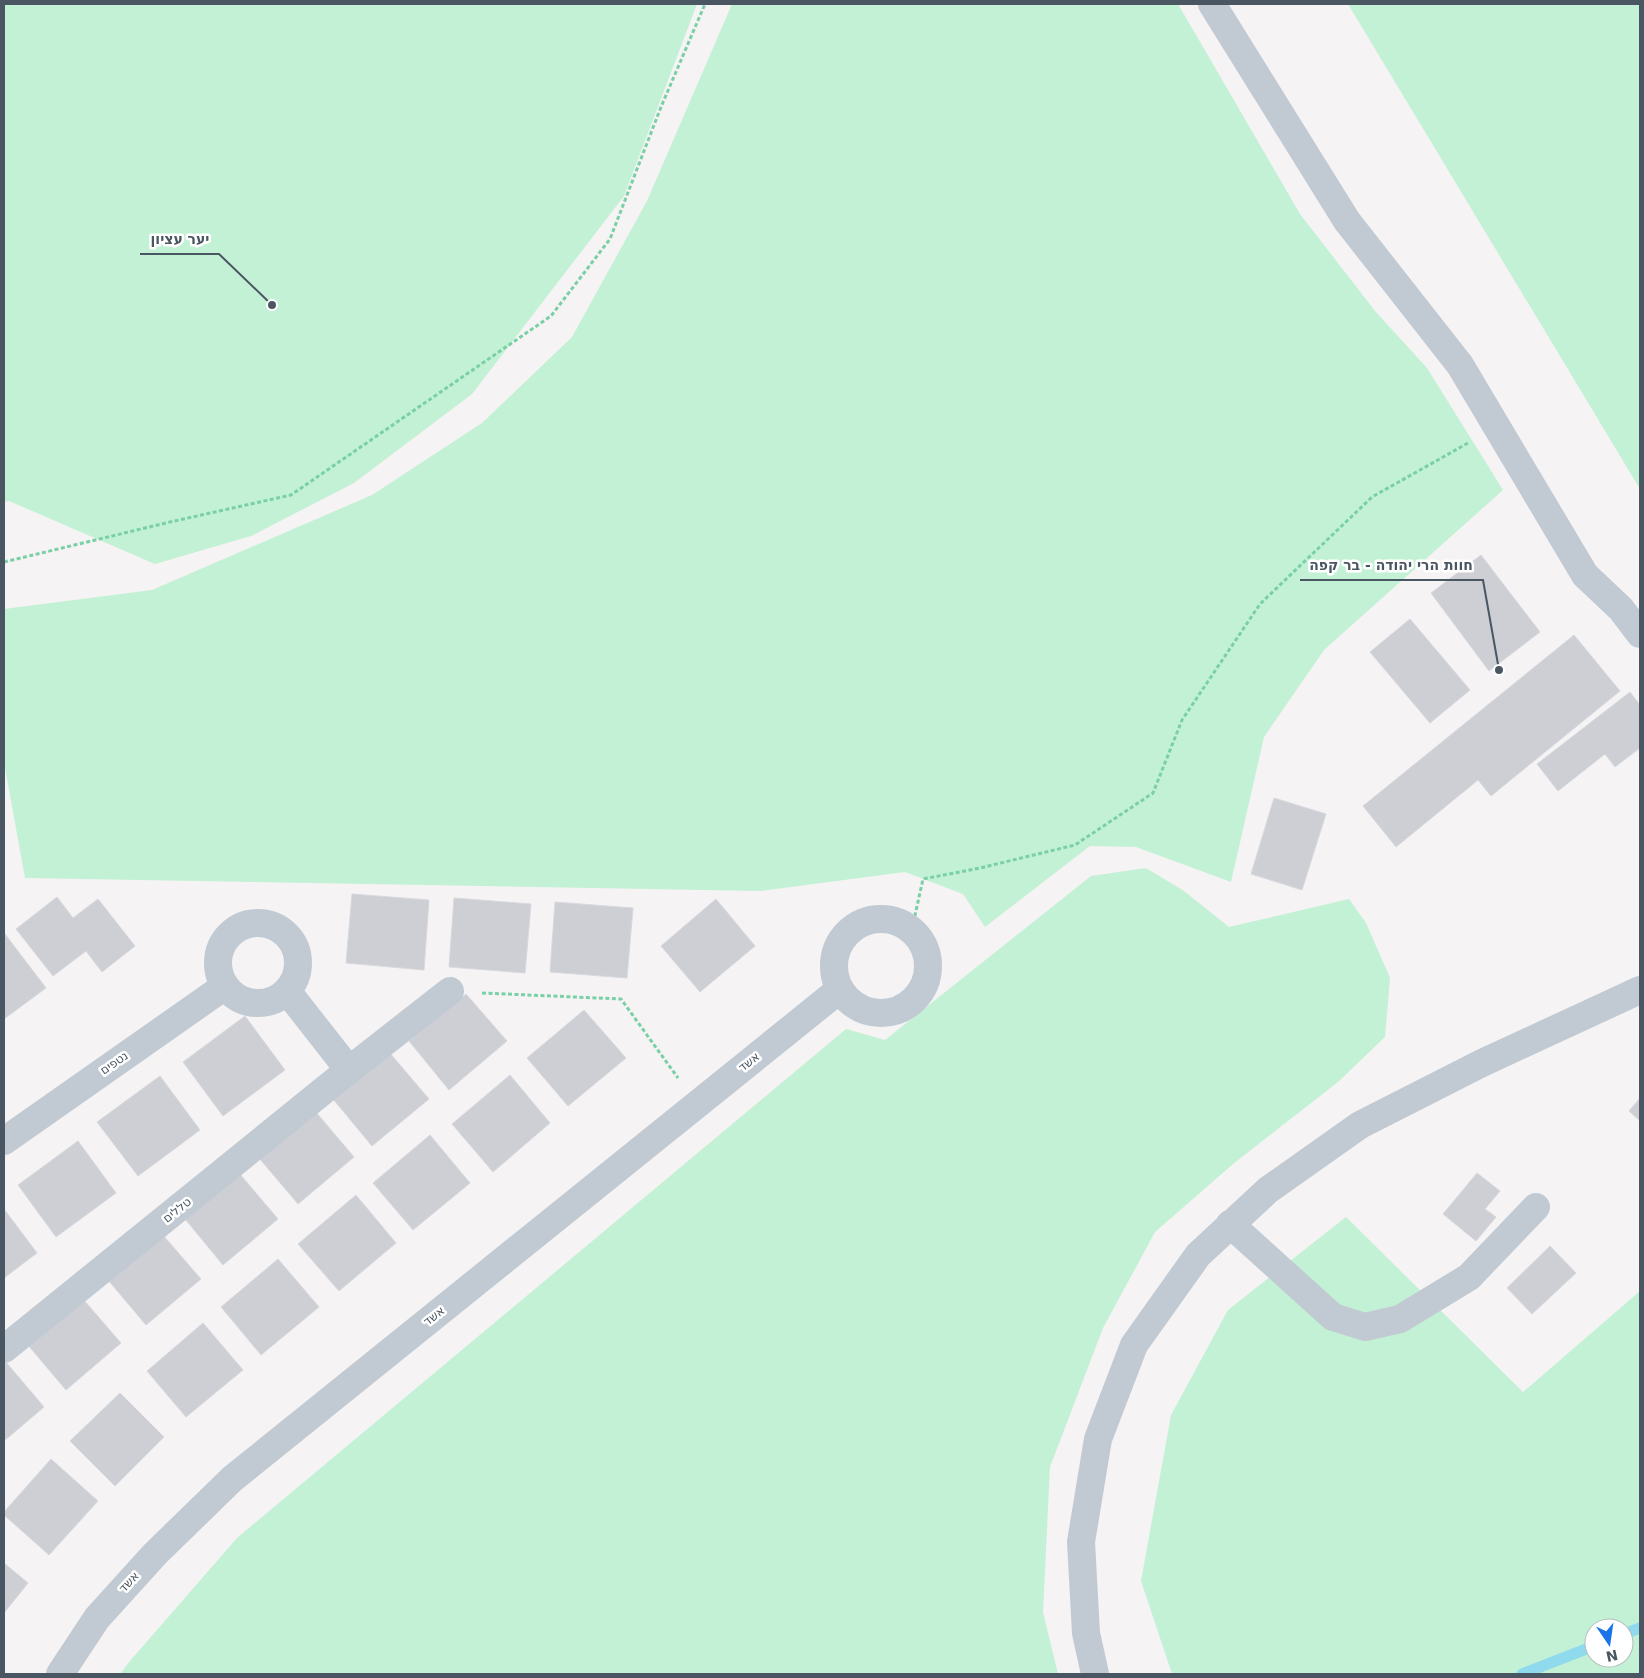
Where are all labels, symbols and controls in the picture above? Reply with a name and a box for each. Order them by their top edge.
callout: יער עציון [140,225,219,254]
text: יער עציון [151,231,209,247]
callout: חוות הרי יהודה - בר קפה [1300,551,1483,580]
text: חוות הרי יהודה - בר קפה [1309,557,1473,573]
street label: נטפים [97,1048,131,1078]
street label: אשד [736,1049,762,1075]
street label: טללים [160,1194,194,1226]
street label: אשד [421,1303,447,1329]
street label: אשד [116,1569,142,1595]
north arrow [1584,1618,1634,1668]
text: N [1604,1647,1619,1665]

